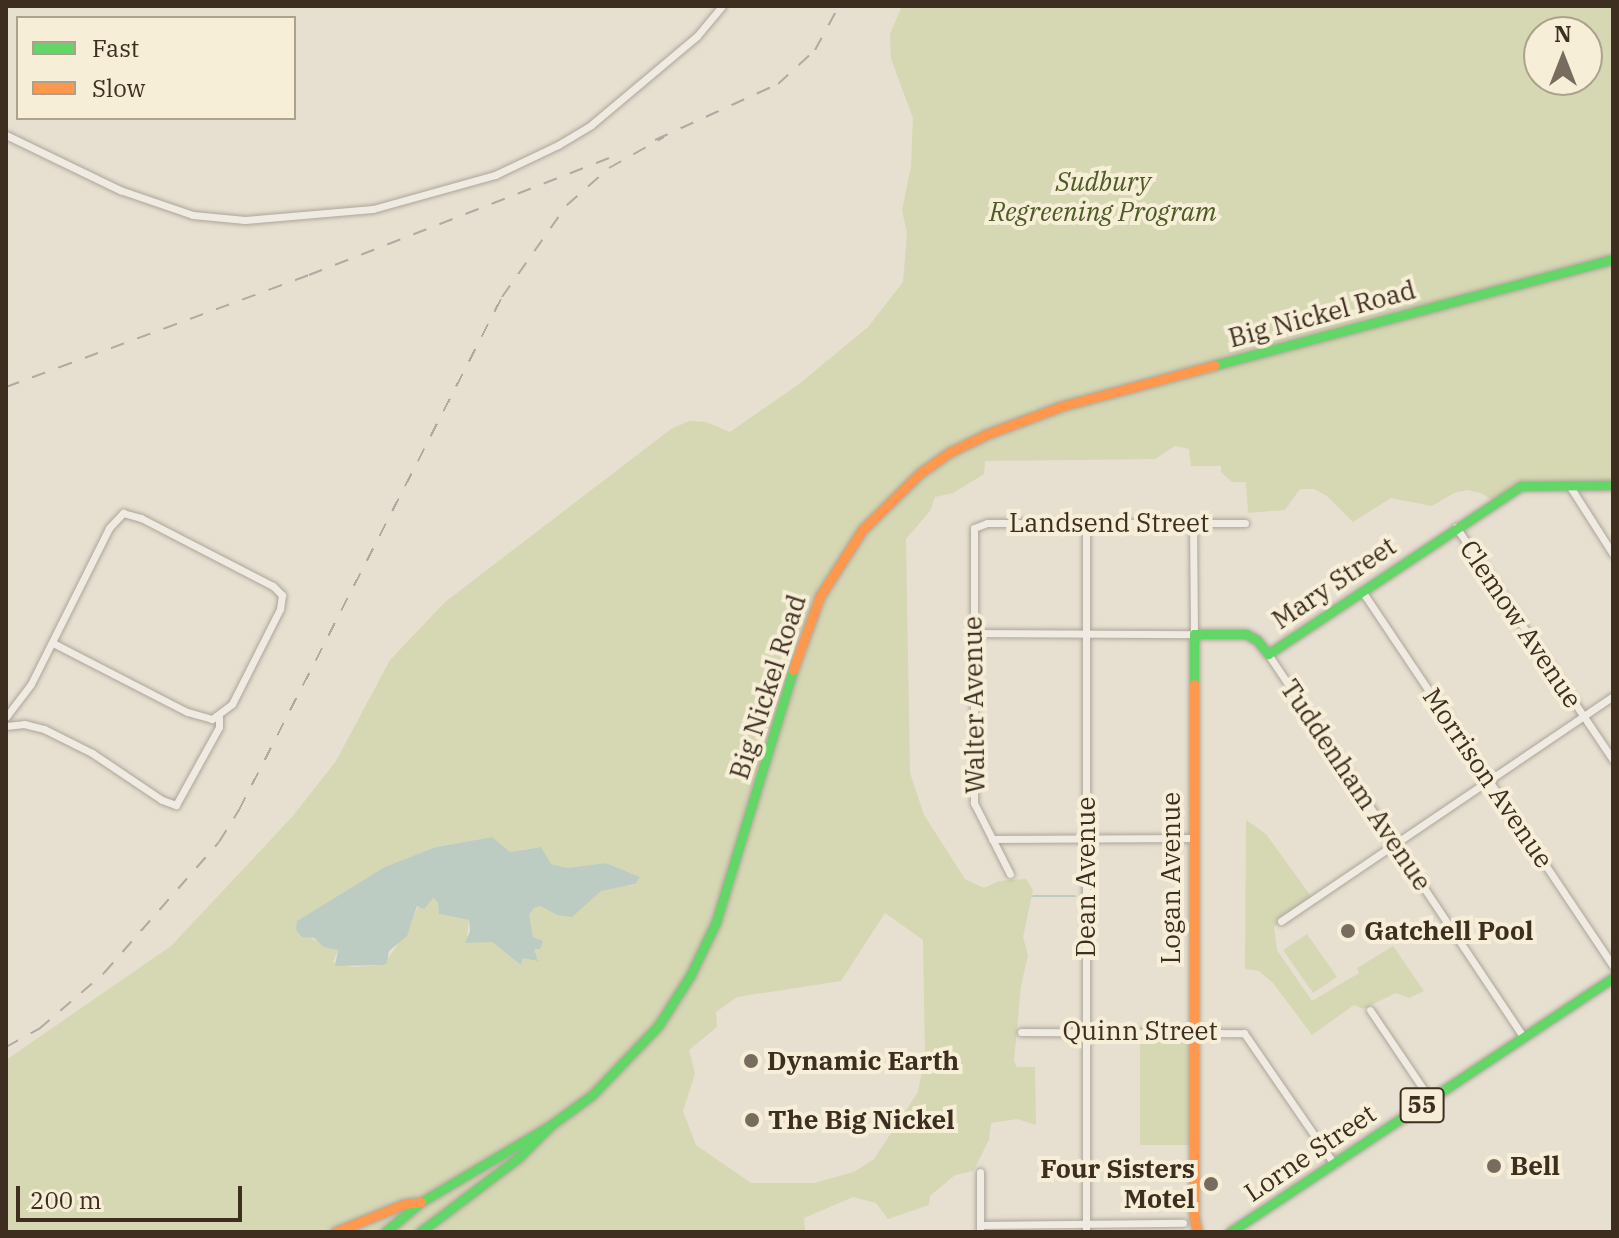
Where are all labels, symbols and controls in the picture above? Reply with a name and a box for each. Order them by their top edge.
legend [16,16,296,120]
north arrow [1523,16,1603,96]
text: N [1554,19,1572,48]
text: Fast [92,32,139,64]
text: Slow [92,72,145,104]
park label: Sudbury Regreening Program [989,166,1217,228]
street label: Big Nickel Road [1225,274,1419,354]
street label: Landsend Street [1009,507,1209,539]
street label: Mary Street [1266,530,1402,636]
street label: Clemow Avenue [1453,534,1589,714]
street label: Big Nickel Road [723,591,813,783]
street label: Walter Avenue [957,616,991,794]
street label: Tuddenham Avenue [1274,674,1438,896]
street label: Morrison Avenue [1416,682,1560,874]
street label: Logan Avenue [1155,792,1187,964]
street label: Dean Avenue [1070,797,1102,957]
place label: Gatchell Pool [1364,915,1534,947]
marker: Gatchell Pool [1339,922,1357,940]
street label: Quinn Street [1062,1015,1218,1047]
place label: Dynamic Earth [767,1045,959,1077]
marker: Dynamic Earth [742,1052,760,1070]
road number: 55 [1398,1085,1446,1125]
street label: Lorne Street [1239,1098,1381,1208]
place label: The Big Nickel [768,1104,955,1136]
marker: The Big Nickel [743,1111,761,1129]
place label: Bell [1510,1150,1560,1182]
place label: Four Sisters Motel [1040,1153,1195,1214]
marker: Bell [1485,1157,1503,1175]
scale bar [20,1170,246,1220]
marker: Four Sisters Motel [1202,1175,1220,1193]
text: 200 m [30,1184,102,1216]

